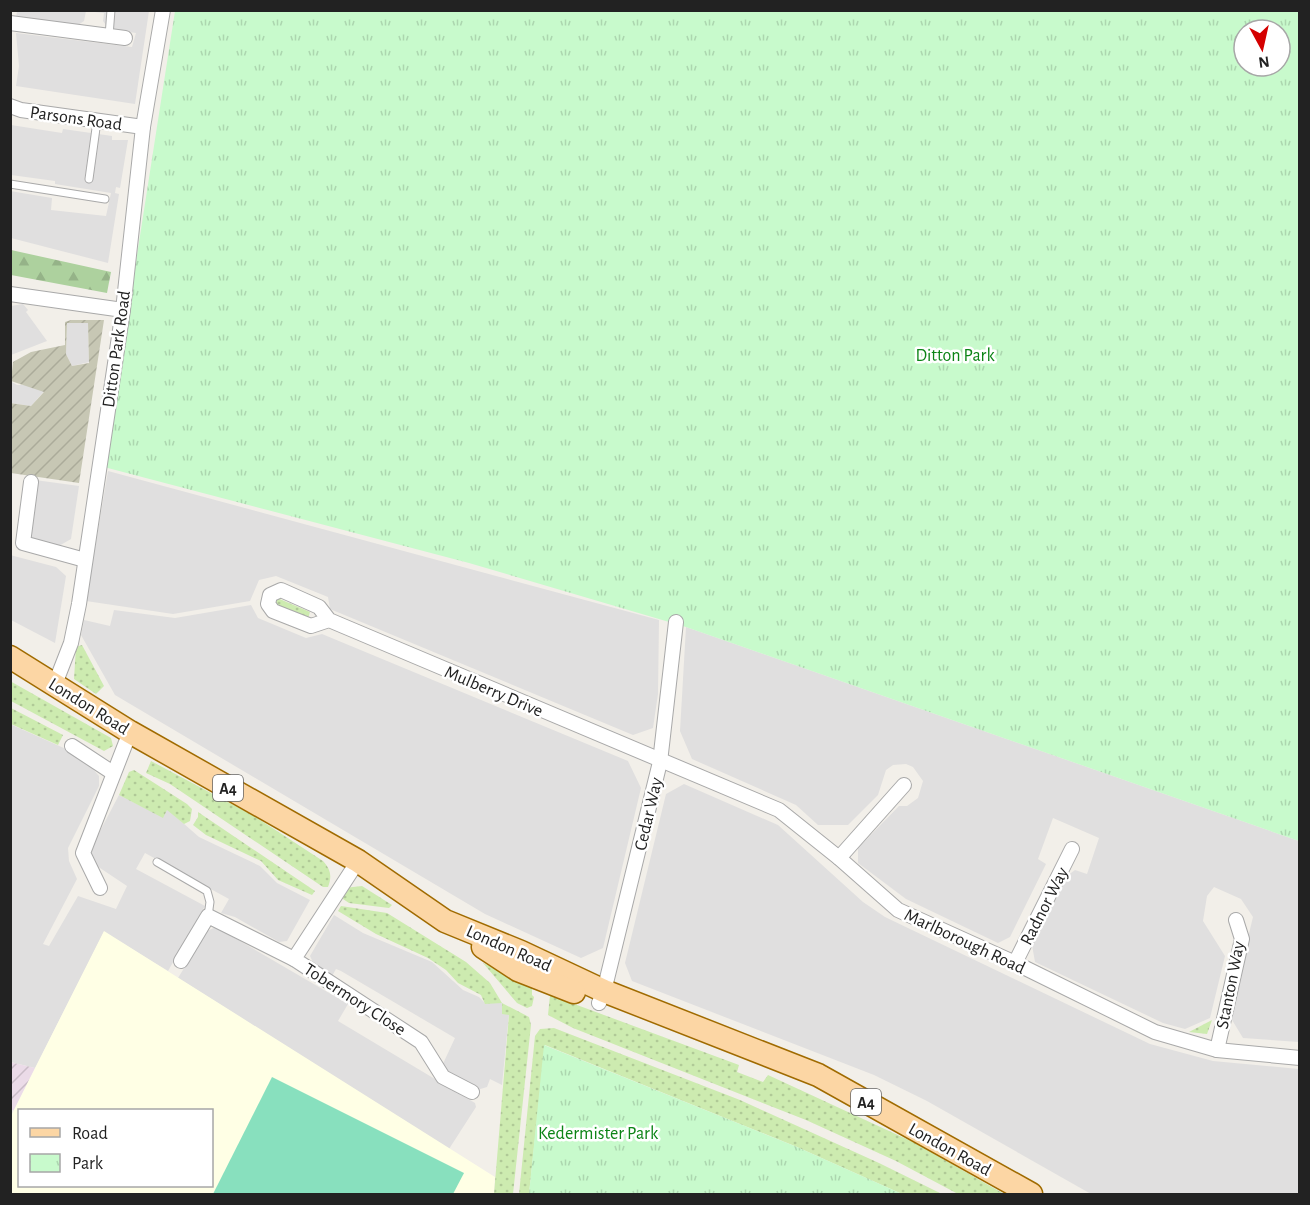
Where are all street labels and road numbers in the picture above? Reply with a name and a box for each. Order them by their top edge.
street label: Parsons Road [29,104,123,134]
street label: Ditton Park Road [100,289,134,409]
street label: Mulberry Drive [442,663,545,721]
street label: London Road [45,675,132,739]
road number: A4 [213,775,243,801]
street label: Cedar Way [632,776,666,853]
street label: Radnor Way [1018,864,1072,948]
street label: Marlborough Road [901,906,1028,978]
street label: London Road [463,922,554,976]
street label: Stanton Way [1214,940,1248,1031]
street label: Tobermory Close [300,960,408,1039]
road number: A4 [851,1089,881,1115]
street label: London Road [905,1120,994,1180]

